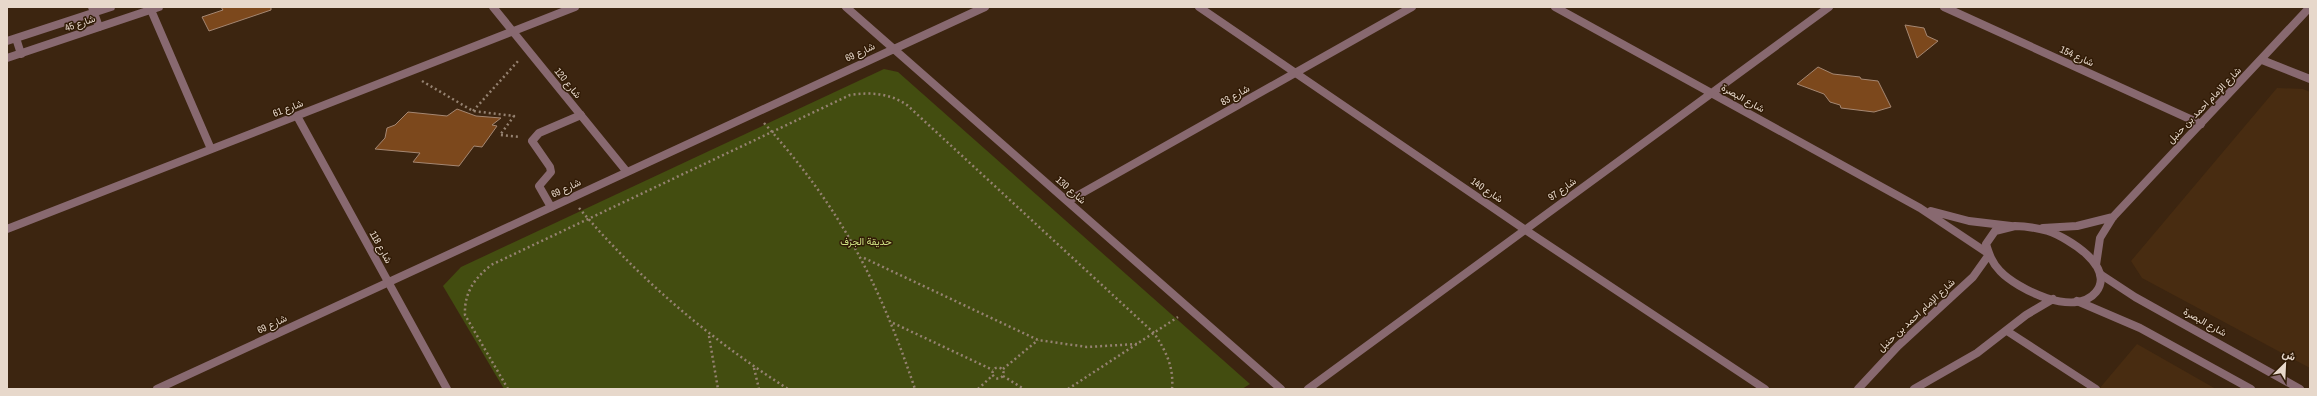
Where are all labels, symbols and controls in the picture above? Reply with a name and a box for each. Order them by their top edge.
street label: شارع 45 [63,12,97,34]
street label: شارع 69 [843,39,877,65]
street label: شارع 154 [2058,43,2096,69]
street label: شارع الإمام احمد بن حنبل [2164,64,2244,146]
street label: شارع 120 [552,65,584,101]
street label: شارع البصرة [1719,81,1767,115]
street label: شارع 83 [1218,82,1252,108]
street label: شارع 61 [271,96,305,120]
street label: شارع 130 [1053,173,1089,207]
street label: شارع 97 [1545,174,1579,204]
street label: شارع 69 [549,175,583,201]
street label: شارع 140 [1468,175,1506,206]
street label: شارع 118 [367,228,395,266]
park label: حديقة الجرف [840,235,892,248]
street label: شارع الإمام احمد بن حنبل [1874,276,1958,354]
street label: شارع البصرة [2181,305,2229,339]
street label: شارع 69 [255,311,289,337]
north arrow [2265,344,2305,384]
text: ش [2280,346,2298,364]

